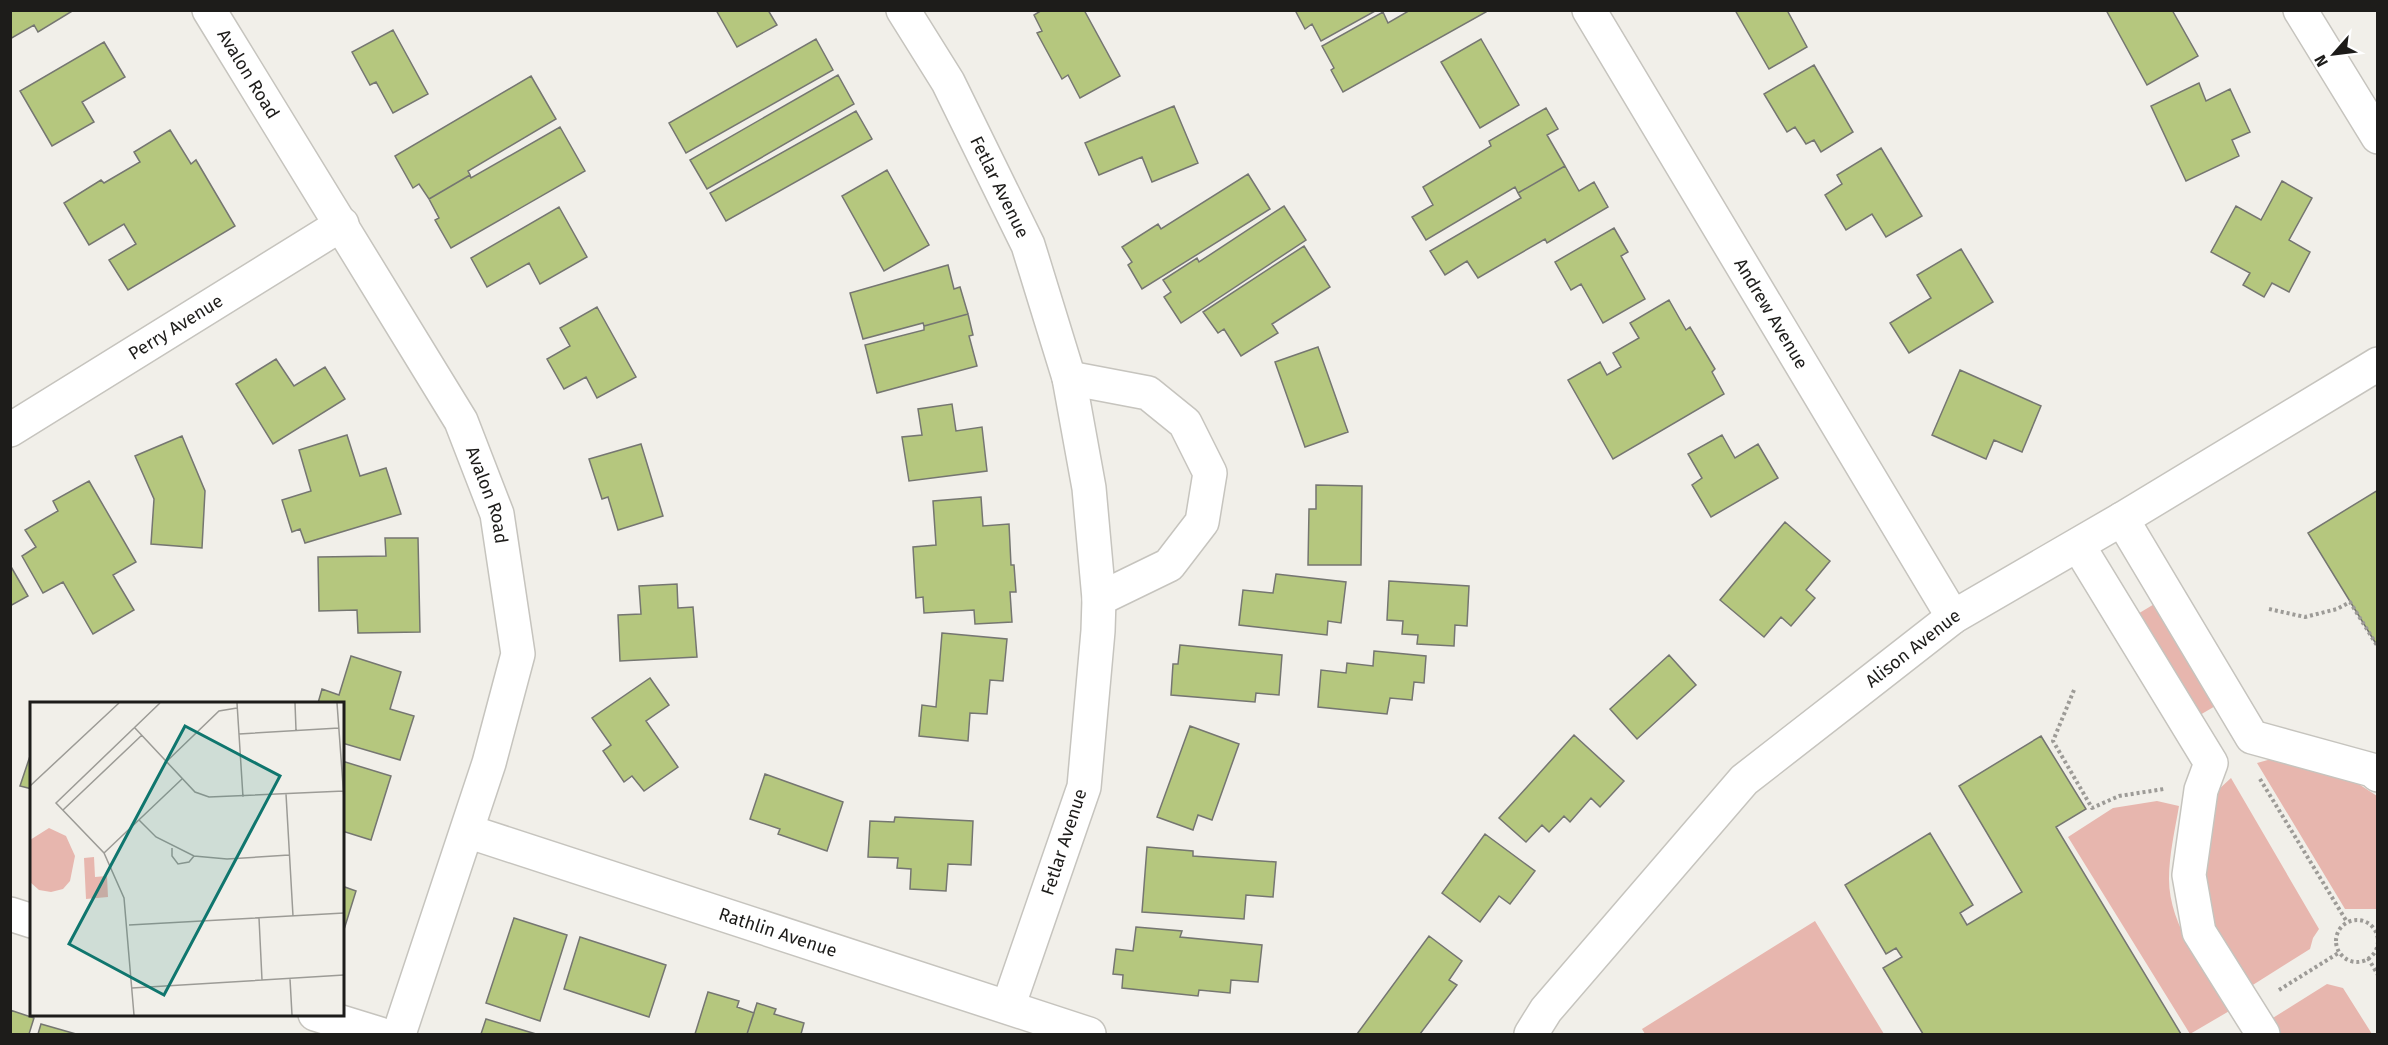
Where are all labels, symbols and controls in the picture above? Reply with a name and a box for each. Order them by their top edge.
north arrow [2304,24,2364,84]
street label: Avalon Road [212,25,284,123]
text: N [2310,52,2332,70]
street label: Fetlar Avenue [965,133,1034,242]
street label: Andrew Avenue [1729,254,1813,373]
street label: Perry Avenue [124,290,227,365]
street label: Avalon Road [461,443,512,545]
street label: Alison Avenue [1861,604,1964,692]
inset map [30,702,344,1015]
street label: Fetlar Avenue [1036,786,1092,898]
street label: Rathlin Avenue [716,903,840,962]

